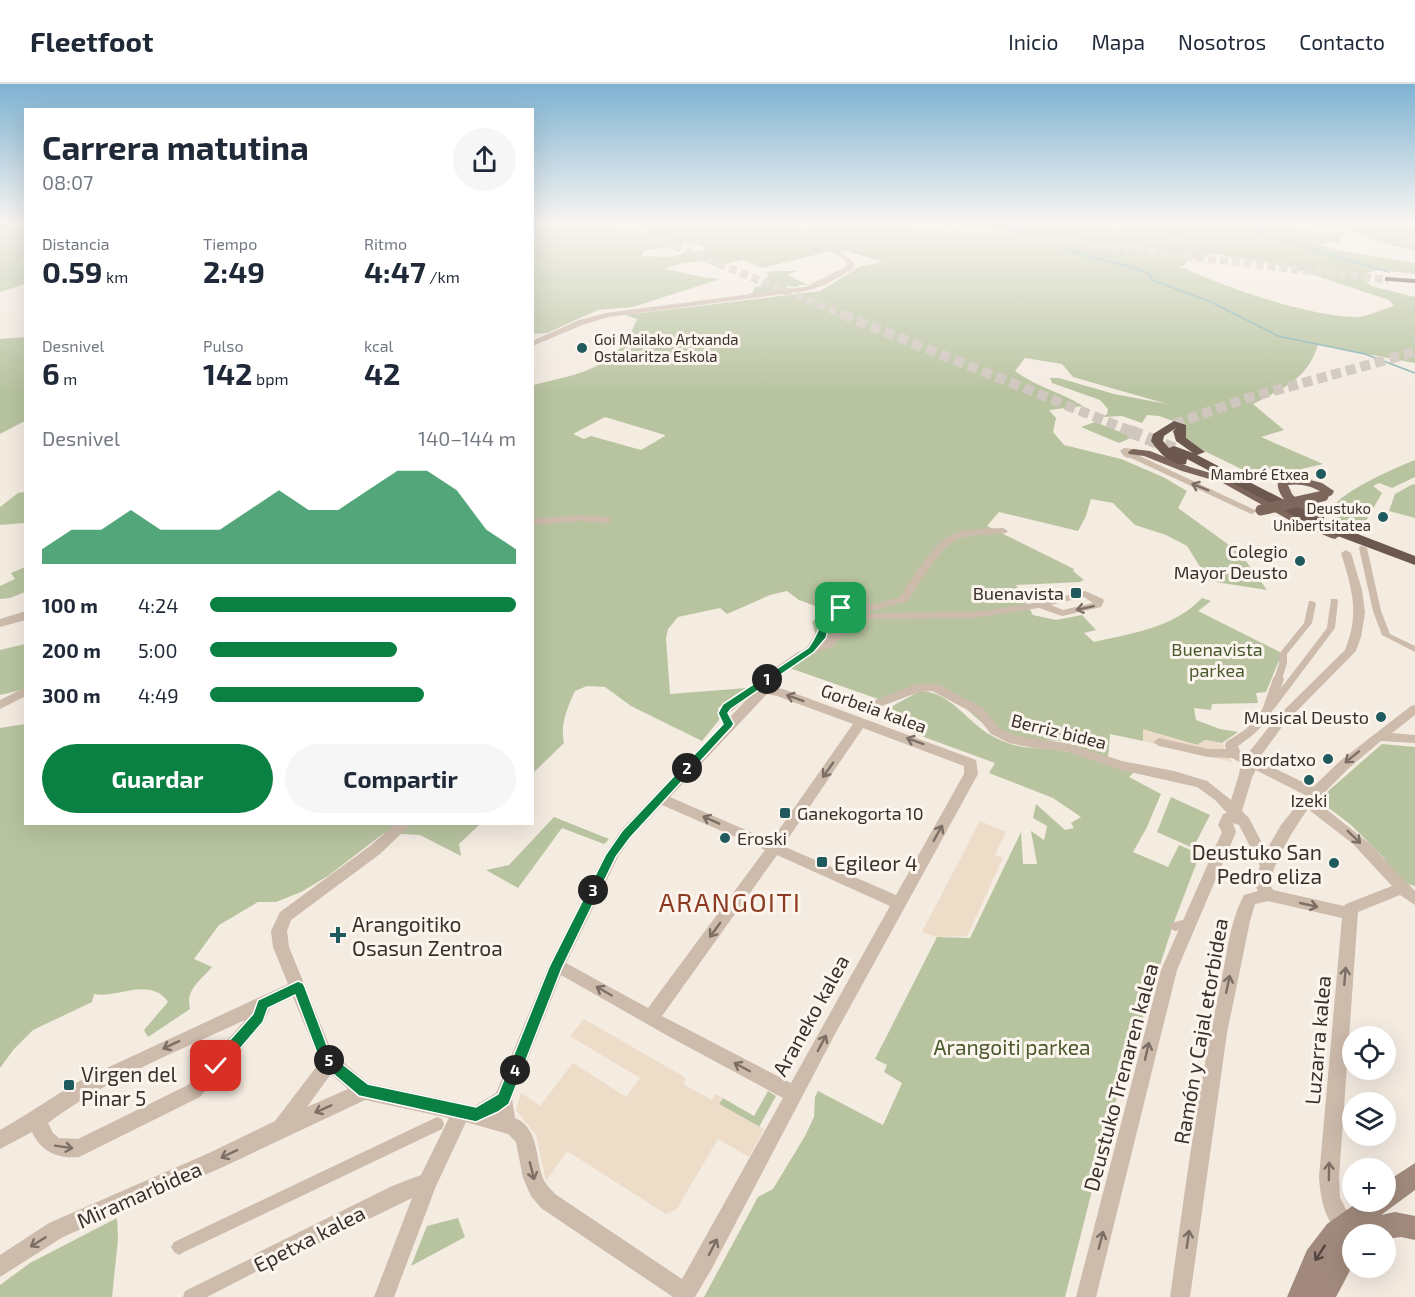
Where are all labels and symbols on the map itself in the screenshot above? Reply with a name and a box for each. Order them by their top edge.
place label: Goi Mailako Artxanda Ostalaritza Eskola [594,330,738,365]
marker: Goi Mailako Artxanda Ostalaritza Eskola [575,341,589,355]
place label: Mambré Etxea [1211,465,1309,483]
marker: Mambré Etxea [1314,467,1328,481]
one-way arrow [1191,481,1209,492]
place label: Deustuko Unibertsitatea [1273,499,1371,534]
marker: Deustuko Unibertsitatea [1376,510,1390,524]
place label: Colegio Mayor Deusto [1174,540,1288,583]
marker: Colegio Mayor Deusto [1293,554,1307,568]
pin [815,582,866,633]
place label: Buenavista [973,582,1064,604]
marker: Buenavista [1069,586,1083,600]
one-way arrow [1075,603,1095,614]
park label: Buenavista parkea [1171,638,1263,681]
pin: 1 [752,664,782,694]
street label: Gorbeia kalea [818,679,930,737]
one-way arrow [786,692,804,703]
place label: Musical Deusto [1244,706,1369,728]
street label: Berriz bidea [1009,709,1109,753]
marker: Musical Deusto [1374,710,1388,724]
one-way arrow [906,735,924,746]
place label: Bordatxo [1241,748,1316,770]
one-way arrow [1344,751,1360,764]
marker: Bordatxo [1321,752,1335,766]
pin: 2 [672,753,702,783]
one-way arrow [822,762,834,778]
marker: Izeki [1302,773,1316,787]
place label: Izeki [1290,789,1328,811]
place label: Ganekogorta 10 [797,802,924,824]
marker: Ganekogorta 10 [778,806,792,820]
one-way arrow [702,814,720,825]
one-way arrow [932,825,944,842]
place label: Eroski [737,827,787,849]
one-way arrow [1347,830,1362,844]
marker: Eroski [718,831,732,845]
place label: Deustuko San Pedro eliza [1192,839,1322,888]
place label: Egileor 4 [834,850,918,875]
marker: Egileor 4 [815,855,829,869]
marker: Deustuko San Pedro eliza [1327,856,1341,870]
pin: 3 [578,875,608,905]
district label: ARANGOITI [659,886,801,917]
one-way arrow [1299,899,1318,911]
place label: Arangoitiko Osasun Zentroa [352,911,503,960]
street label: Ramón y Cajal etorbidea [1168,916,1233,1146]
one-way arrow [709,921,721,937]
marker: Arangoitiko Osasun Zentroa [329,926,347,944]
street label: Araneko kalea [766,950,854,1080]
street label: Deustuko Trenaren kalea [1077,960,1163,1194]
one-way arrow [1340,967,1351,987]
street label: Luzarra kalea [1299,974,1335,1106]
one-way arrow [1223,975,1235,994]
one-way arrow [595,985,612,997]
one-way arrow [817,1034,828,1052]
park label: Arangoiti parkea [933,1034,1091,1059]
one-way arrow [163,1040,181,1052]
pin [190,1040,241,1091]
one-way arrow [1142,1042,1154,1061]
pin: 5 [314,1045,344,1075]
pin: 4 [500,1055,530,1085]
place label: Virgen del Pinar 5 [81,1061,177,1110]
one-way arrow [734,1061,752,1072]
marker: Virgen del Pinar 5 [62,1078,76,1092]
one-way arrow [314,1104,333,1115]
one-way arrow [54,1141,73,1152]
one-way arrow [221,1149,239,1160]
street label: Miramarbidea [73,1155,205,1233]
one-way arrow [527,1161,539,1180]
one-way arrow [1323,1161,1335,1181]
street label: Epetxa kalea [249,1199,369,1277]
one-way arrow [1183,1230,1194,1250]
one-way arrow [1095,1231,1107,1250]
one-way arrow [29,1235,46,1248]
one-way arrow [707,1238,719,1256]
one-way arrow [1314,1244,1326,1261]

